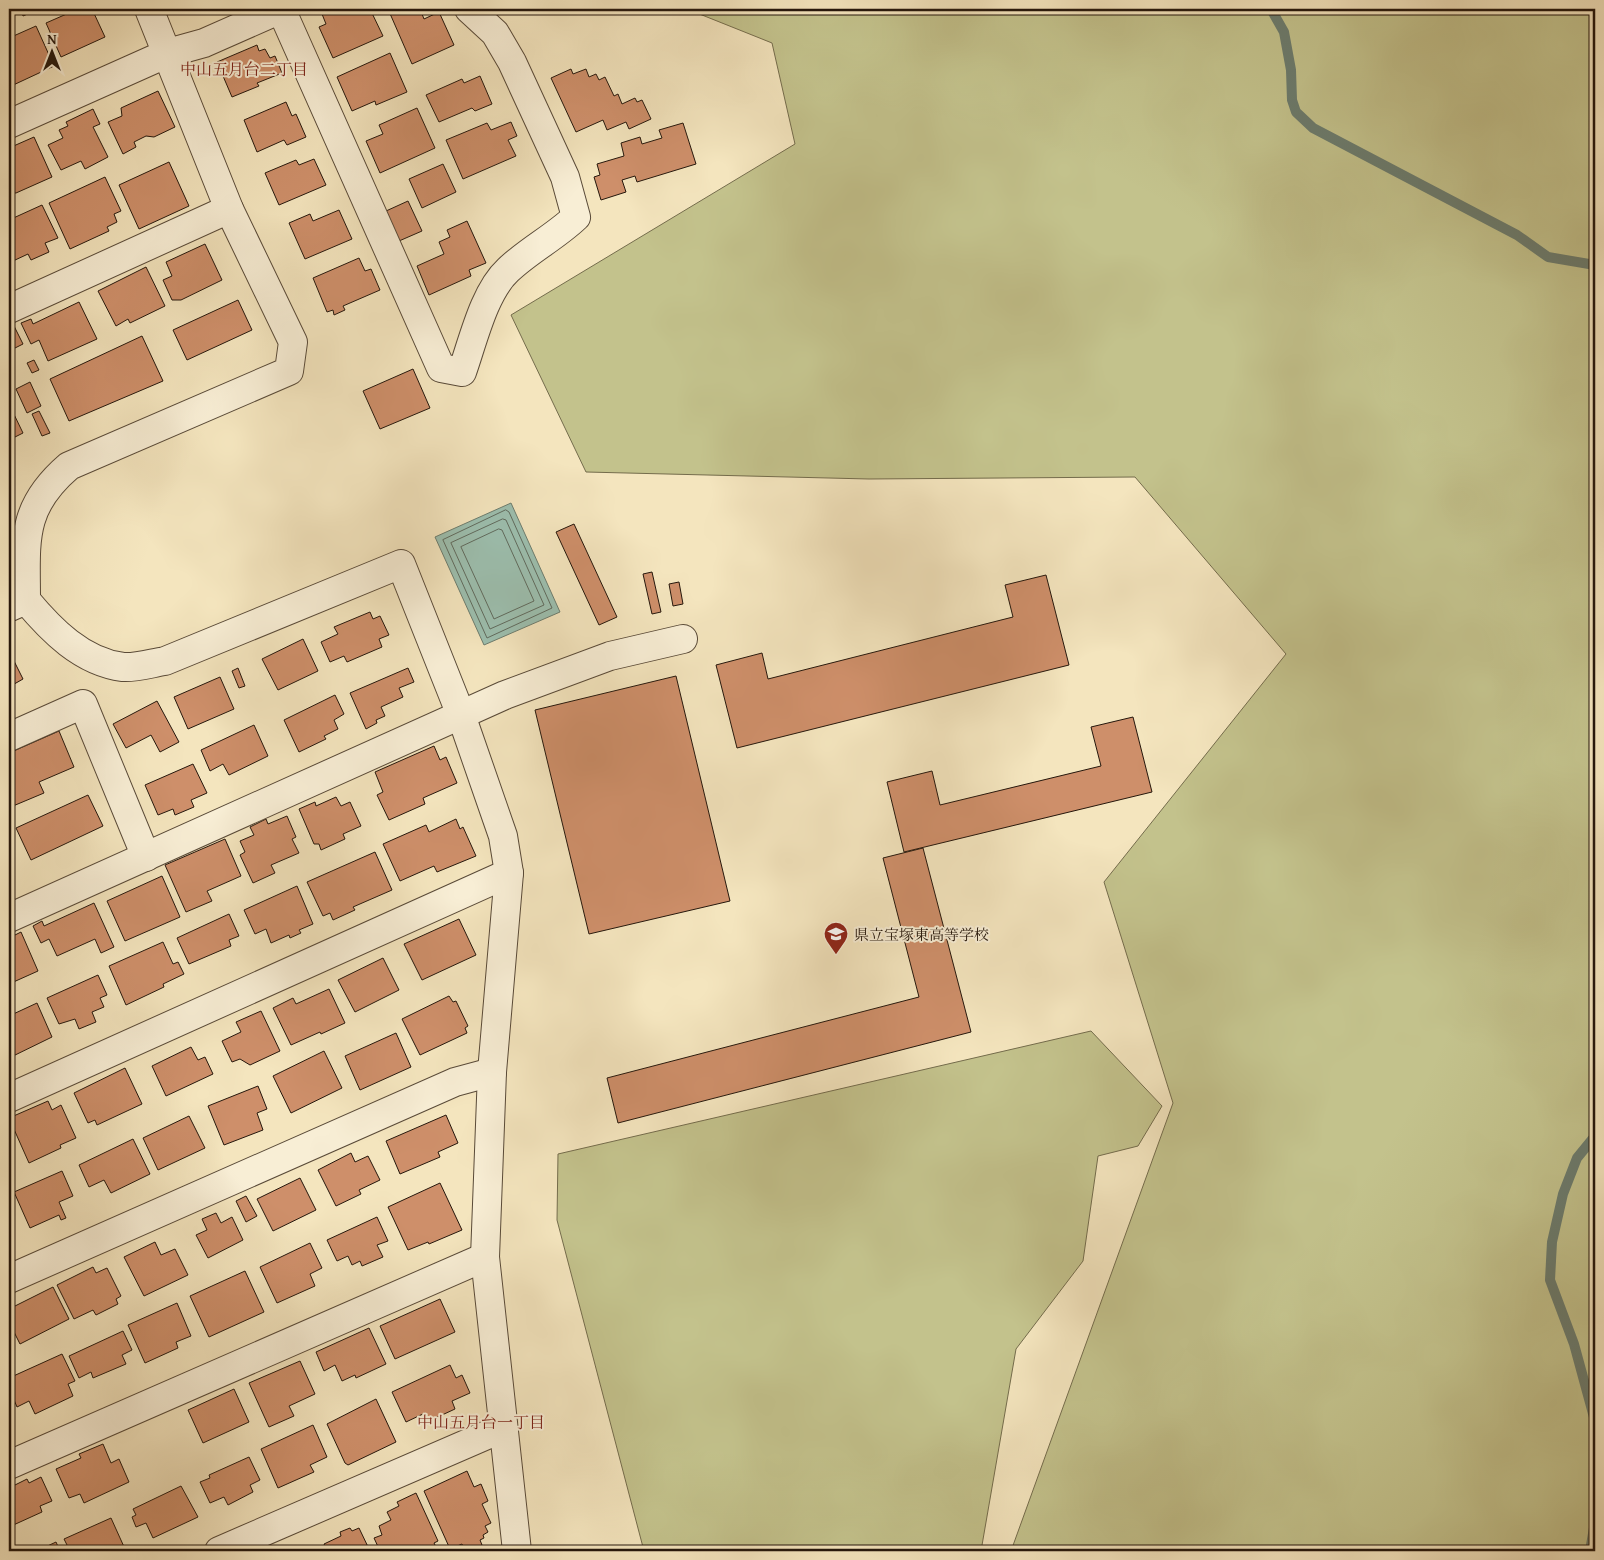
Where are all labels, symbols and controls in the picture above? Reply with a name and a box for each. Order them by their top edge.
north arrow [28,28,78,78]
text: N [47,29,57,49]
district label: 中山五月台二丁目 [180,57,308,81]
school or university icon: 県立宝塚東高等学校 [823,921,849,955]
place label: 県立宝塚東高等学校 [854,924,989,945]
district label: 中山五月台一丁目 [417,1410,545,1434]

